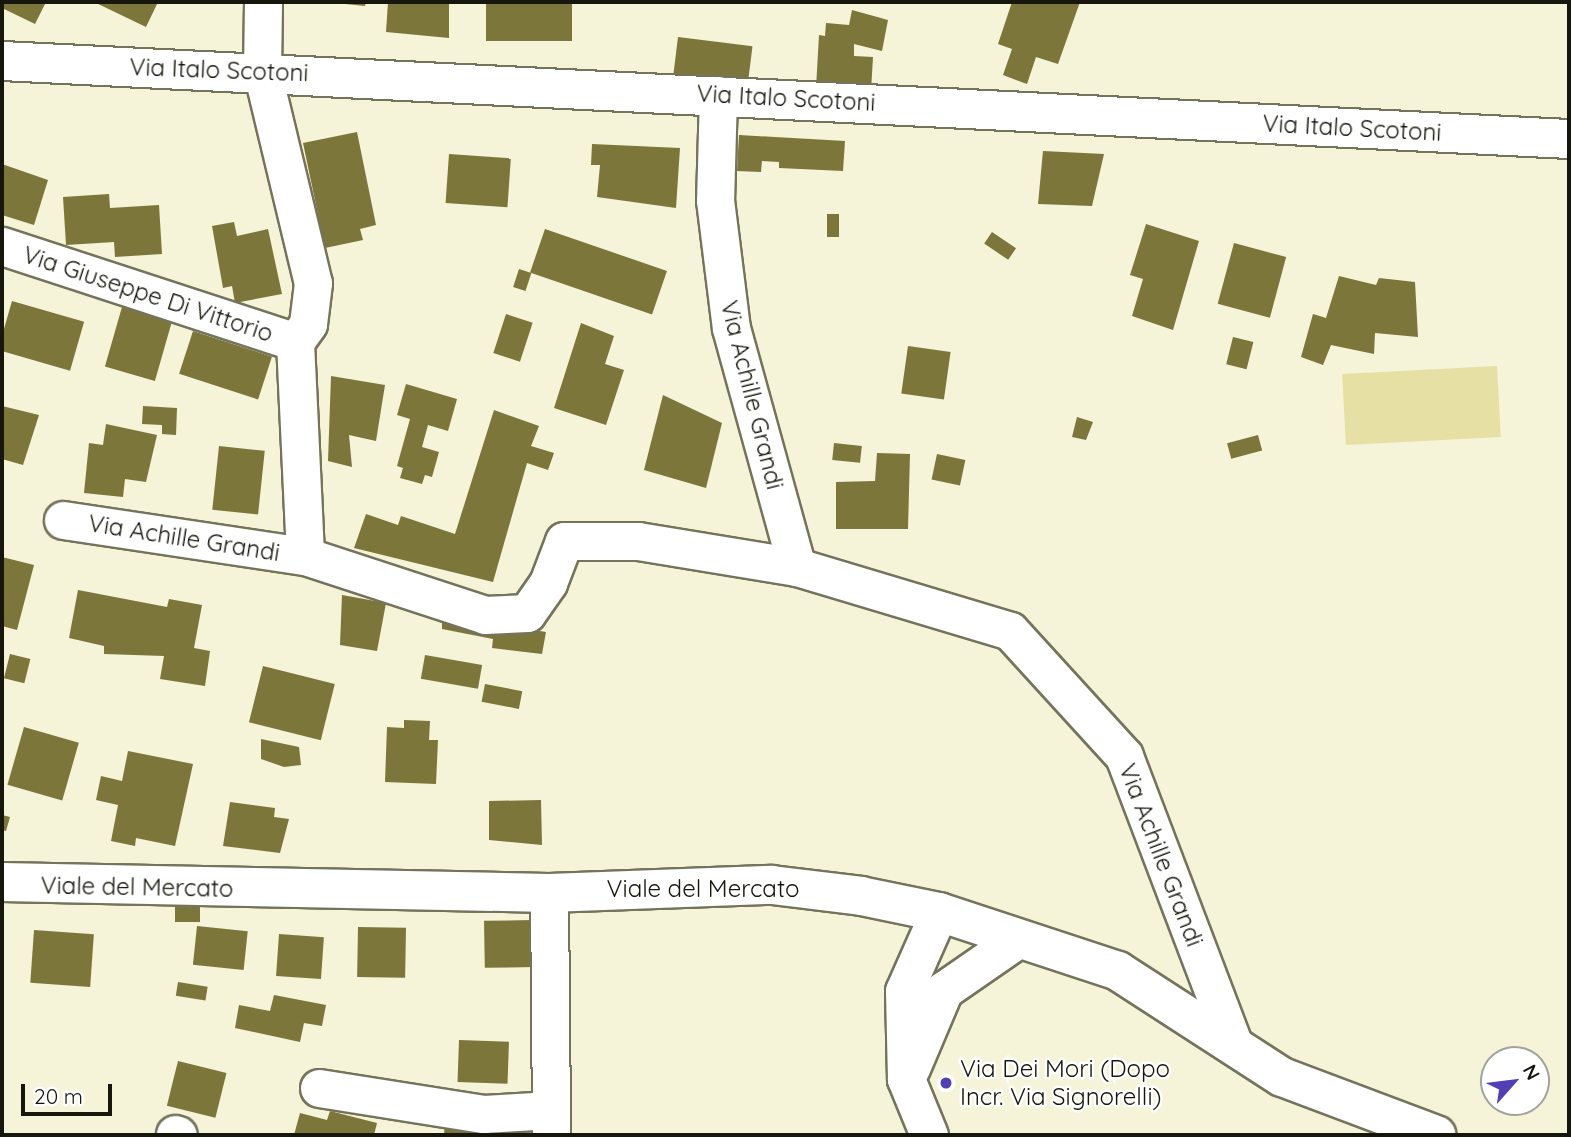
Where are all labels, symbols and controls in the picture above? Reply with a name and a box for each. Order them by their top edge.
street label: Via Italo Scotoni [129,52,309,88]
street label: Via Italo Scotoni [696,79,876,117]
street label: Via Italo Scotoni [1262,109,1442,147]
street label: Via Giuseppe Di Vittorio [19,240,277,348]
street label: Via Achille Grandi [715,298,789,492]
street label: Via Achille Grandi [86,509,282,567]
street label: Via Achille Grandi [1113,759,1209,951]
street label: Viale del Mercato [40,871,234,903]
street label: Viale del Mercato [607,875,799,903]
north arrow [1480,1046,1550,1116]
place label: Via Dei Mori (Dopo Incr. Via Signorelli) [960,1055,1170,1111]
text: N [1518,1060,1546,1084]
scale bar [24,1070,116,1114]
marker: Via Dei Mori (Dopo Incr. Via Signorelli) [938,1075,954,1091]
text: 20 m [34,1083,83,1109]

